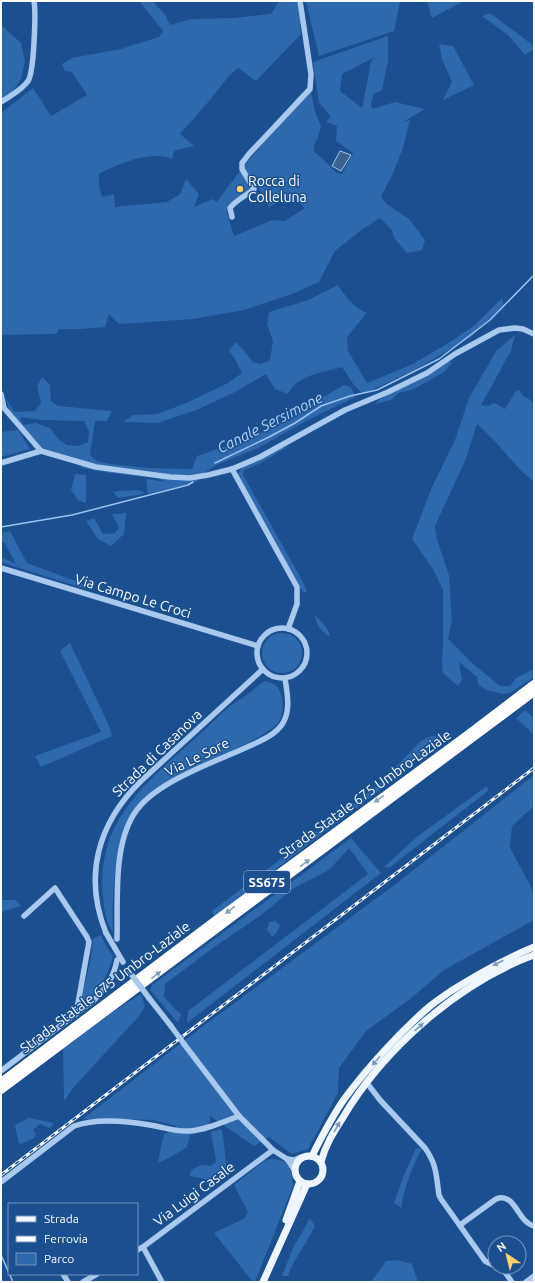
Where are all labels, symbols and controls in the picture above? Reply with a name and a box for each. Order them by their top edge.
place label: Rocca di Colleluna [248,173,307,205]
marker: Rocca di Colleluna [235,184,245,194]
water label: Canale Sersimone [214,388,326,456]
street label: Via Campo Le Croci [73,571,193,621]
street label: Strada di Casanova [109,706,205,800]
street label: Strada Statale 675 Umbro-Laziale [276,726,454,862]
street label: Via Le Sore [162,735,232,779]
one-way arrow [374,795,385,803]
one-way arrow [299,859,310,868]
road number: SS675 [244,871,290,893]
one-way arrow [224,906,235,914]
street label: Strada Statale 675 Umbro-Laziale [17,918,193,1056]
one-way arrow [493,960,504,966]
one-way arrow [150,970,161,979]
one-way arrow [414,1022,424,1032]
one-way arrow [372,1056,381,1065]
one-way arrow [333,1121,340,1133]
street label: Via Luigi Casale [151,1158,237,1230]
legend [8,1203,138,1275]
text: Strada [44,1212,79,1225]
text: Ferrovia [44,1232,88,1245]
north arrow [487,1235,527,1275]
text: N [494,1240,508,1254]
text: Parco [44,1252,74,1265]

